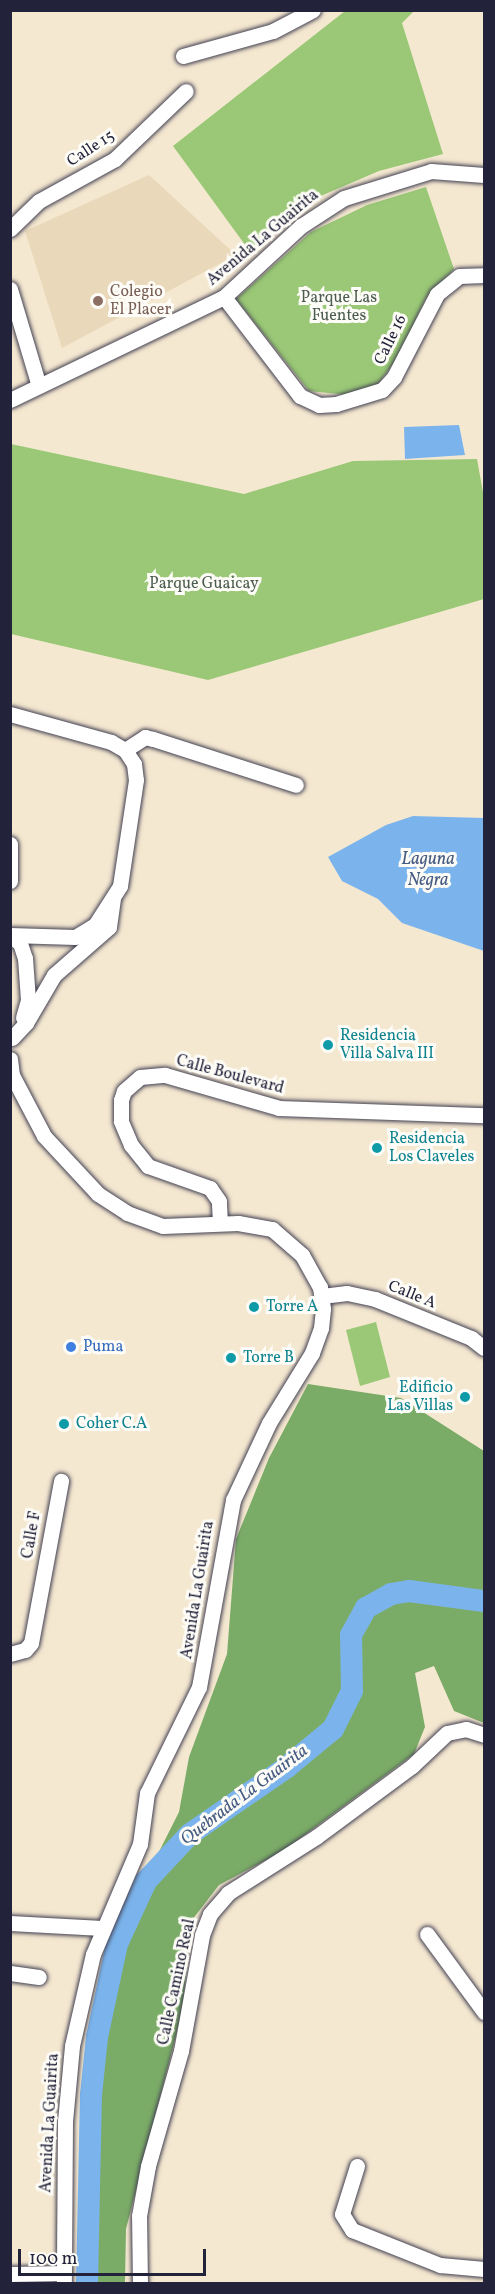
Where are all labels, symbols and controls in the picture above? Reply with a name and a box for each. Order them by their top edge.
street label: Calle 15 [64,127,118,171]
street label: Avenida La Guairita [203,186,323,290]
place label: Colegio El Placer [110,282,171,320]
park label: Parque Las Fuentes [301,288,377,326]
marker: Colegio El Placer [91,294,105,308]
street label: Calle 16 [371,312,411,368]
park label: Parque Guaicay [149,574,259,594]
water label: Laguna Negra [401,850,455,892]
place label: Residencia Villa Salva III [340,1026,434,1064]
marker: Residencia Villa Salva III [321,1038,335,1052]
street label: Calle Boulevard [174,1051,286,1099]
place label: Residencia Los Claveles [389,1129,474,1167]
marker: Residencia Los Claveles [370,1141,384,1155]
street label: Calle A [385,1277,439,1313]
place label: Torre A [266,1297,318,1317]
marker: Torre A [247,1300,261,1314]
place label: Puma [83,1337,123,1357]
marker: Puma [64,1340,78,1354]
place label: Torre B [243,1348,294,1368]
marker: Torre B [224,1351,238,1365]
place label: Edificio Las Villas [387,1378,453,1416]
marker: Edificio Las Villas [458,1390,472,1404]
place label: Coher C.A [76,1414,147,1434]
marker: Coher C.A [57,1417,71,1431]
street label: Calle F [18,1510,46,1560]
street label: Avenida La Guairita [178,1520,218,1660]
water label: Quebrada La Guairita [177,1741,313,1851]
street label: Calle Camino Real [154,1917,200,2047]
street label: Avenida La Guairita [37,2053,63,2193]
scale bar [21,2237,208,2275]
text: 100 m [29,2247,78,2272]

